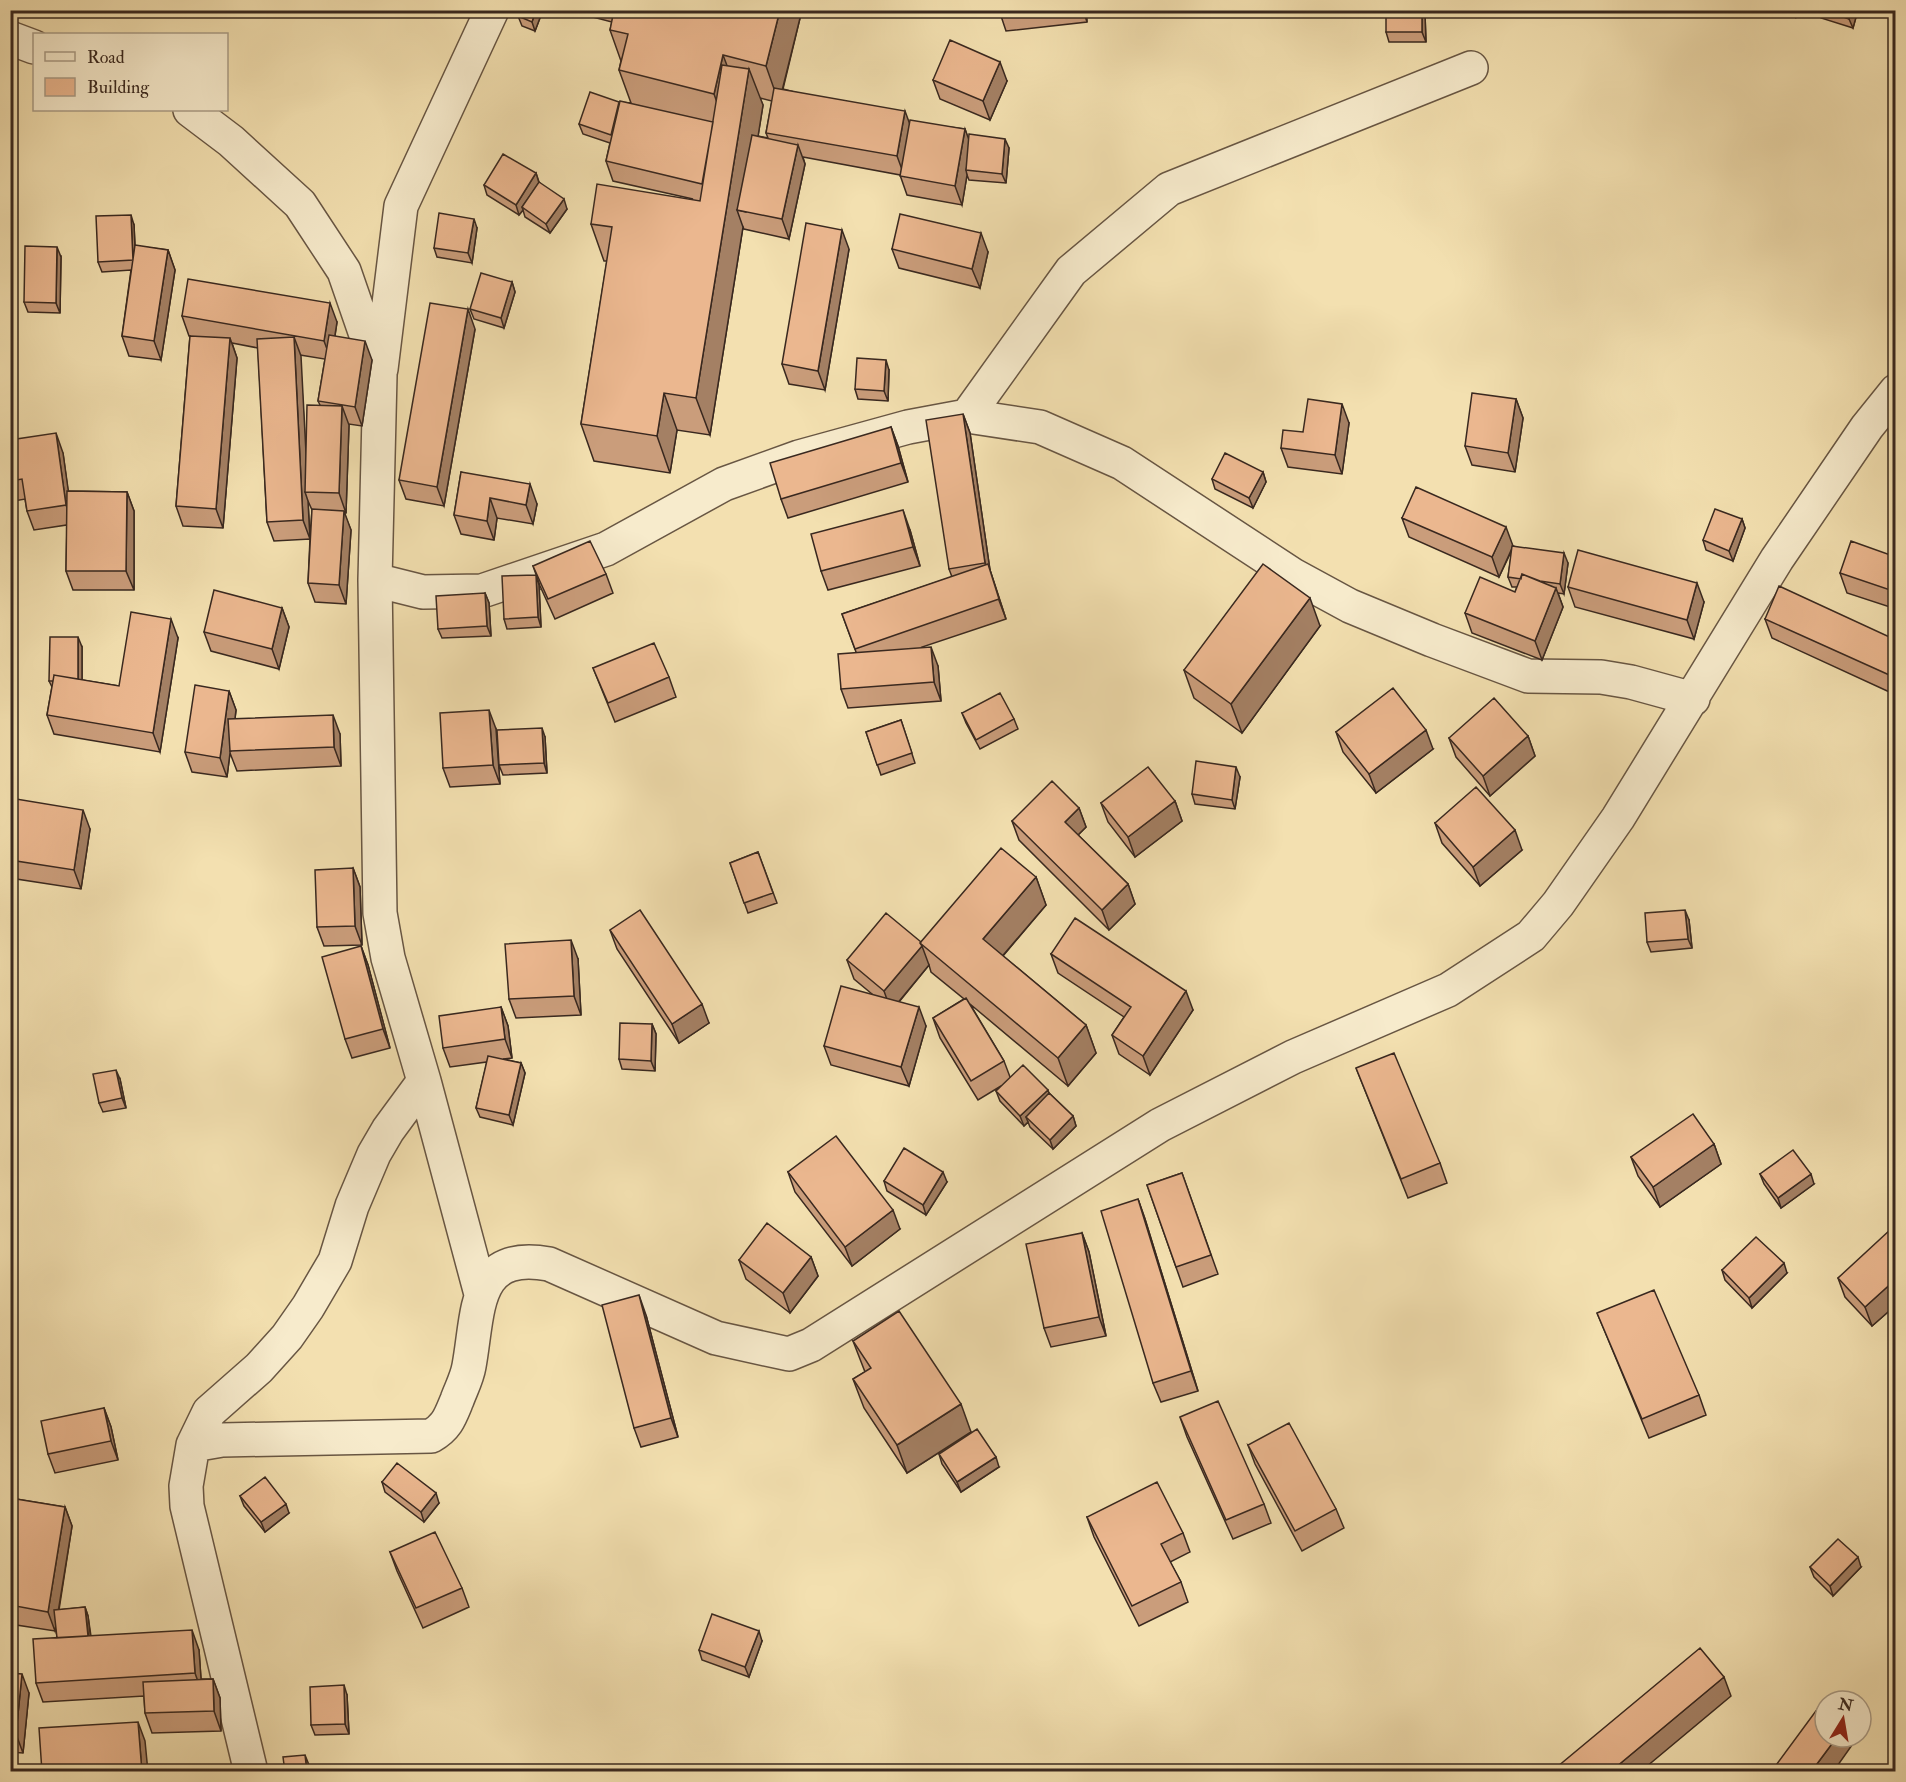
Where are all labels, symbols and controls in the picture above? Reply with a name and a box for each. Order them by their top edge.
legend [33,33,228,111]
text: Road [87,46,125,69]
text: Building [87,76,150,99]
north arrow [1813,1689,1873,1749]
text: N [1836,1694,1855,1717]

